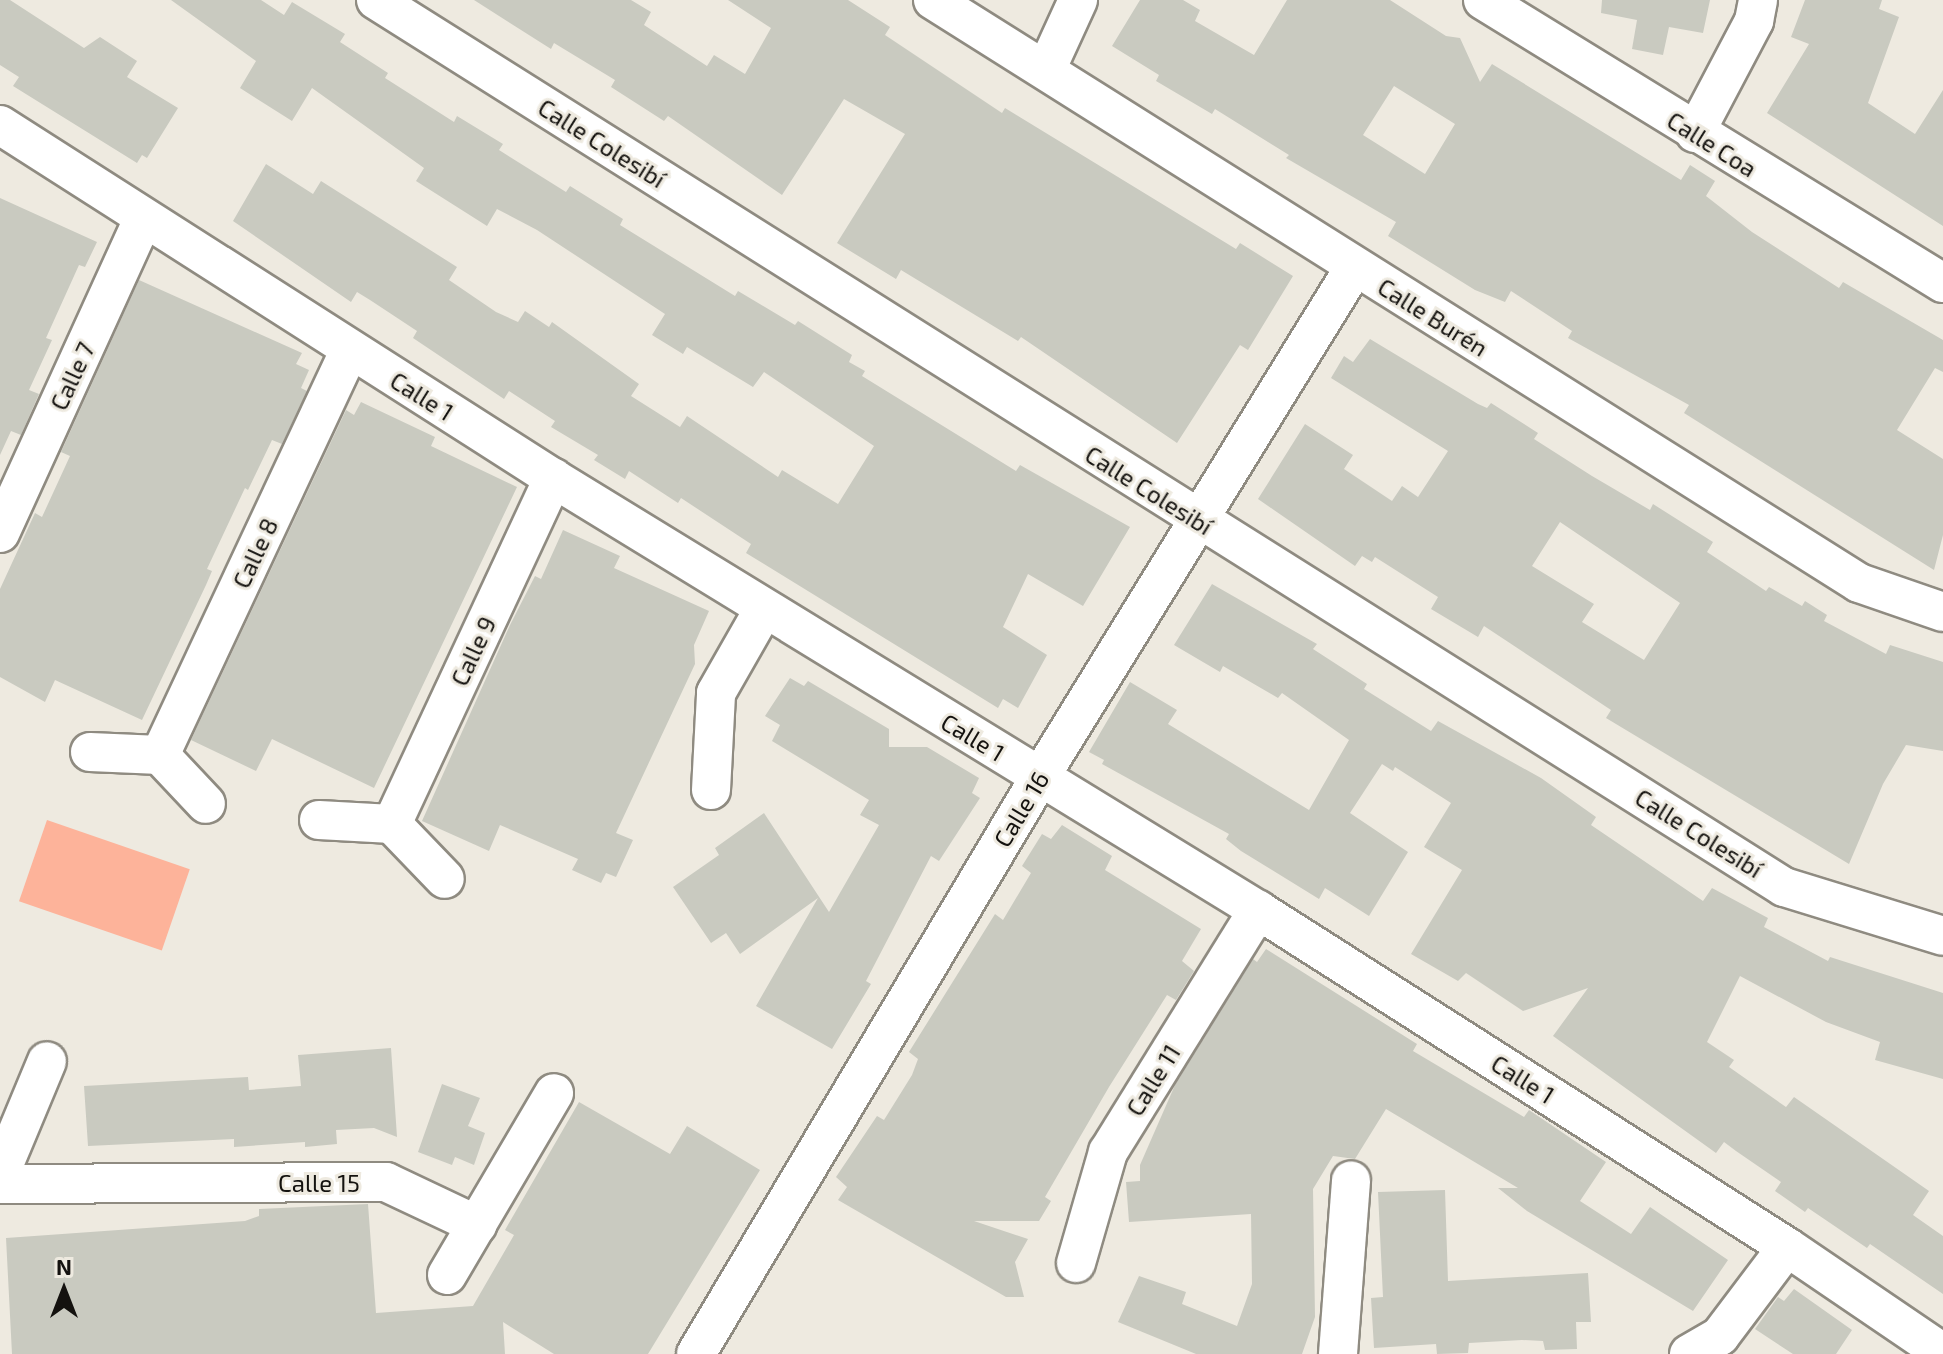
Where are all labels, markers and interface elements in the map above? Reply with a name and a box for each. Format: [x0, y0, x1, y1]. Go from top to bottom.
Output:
street label: Calle Colesibí [533, 93, 671, 193]
street label: Calle Coa [1662, 105, 1762, 183]
street label: Calle Burén [1373, 272, 1493, 362]
street label: Calle 7 [44, 337, 100, 415]
street label: Calle 1 [385, 366, 459, 426]
street label: Calle Colesibí [1080, 440, 1218, 540]
street label: Calle 8 [226, 513, 284, 593]
street label: Calle 9 [445, 612, 501, 690]
street label: Calle 1 [936, 707, 1010, 767]
street label: Calle 16 [987, 766, 1055, 852]
street label: Calle Colesibí [1630, 783, 1768, 883]
street label: Calle 11 [1120, 1039, 1186, 1121]
street label: Calle 1 [1486, 1049, 1560, 1109]
street label: Calle 15 [278, 1169, 360, 1197]
north arrow [24, 1250, 104, 1330]
text: N [56, 1253, 72, 1279]

